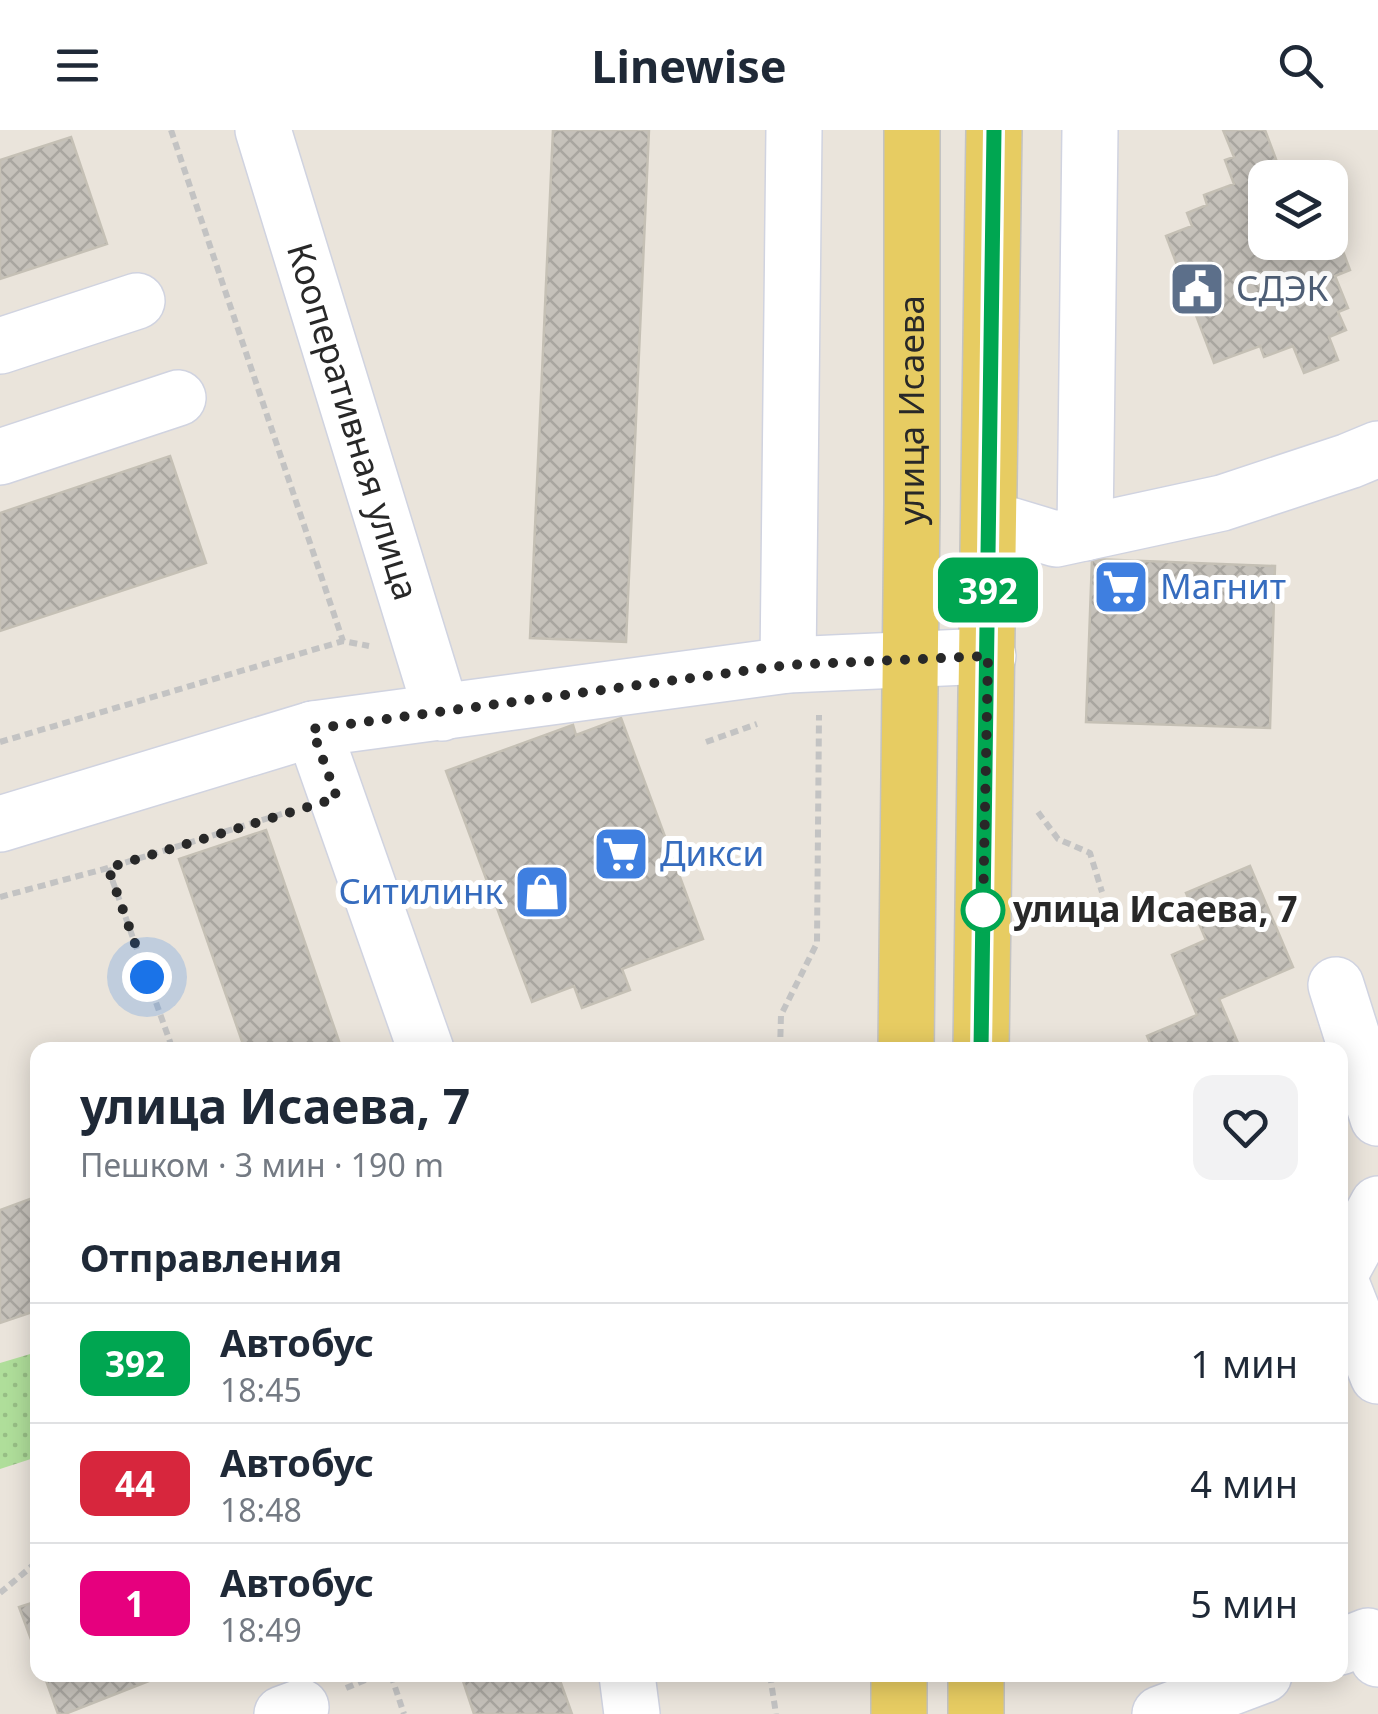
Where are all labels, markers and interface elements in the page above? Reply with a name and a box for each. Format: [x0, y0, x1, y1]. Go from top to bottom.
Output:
text: Linewise [591, 35, 787, 96]
icon: menu [50, 38, 105, 93]
icon: search [1273, 38, 1328, 93]
map controls [1248, 160, 1348, 260]
button: layers [1248, 160, 1348, 260]
street label: Кооперативная улица [277, 237, 431, 605]
public building icon: СДЭК [1167, 259, 1227, 319]
place label: СДЭК [1236, 264, 1329, 311]
street label: улица Исаева [887, 295, 934, 525]
supermarket icon: Магнит [1091, 557, 1151, 617]
line badge: 392 [930, 558, 1046, 622]
place label: Магнит [1160, 562, 1286, 609]
text: 392 [958, 567, 1018, 614]
supermarket icon: Дикси [591, 824, 651, 884]
place label: Дикси [660, 829, 764, 876]
shop icon: Ситилинк [512, 862, 572, 922]
place label: Ситилинк [338, 867, 503, 914]
place label: улица Исаева, 7 [1012, 885, 1297, 932]
marker: улица Исаева, 7 [962, 889, 1004, 931]
your location [122, 952, 172, 1002]
text: улица Исаева, 7 [80, 1073, 470, 1138]
button: heart [1193, 1075, 1298, 1180]
text: Пешком · 3 мин · 190 m [80, 1143, 444, 1186]
text: Отправления [80, 1231, 342, 1283]
text: Автобус [220, 1316, 374, 1368]
text: 1 мин [1190, 1337, 1298, 1389]
text: 392 [105, 1340, 165, 1387]
text: 18:45 [220, 1368, 302, 1411]
text: Автобус [220, 1436, 374, 1488]
text: 4 мин [1190, 1457, 1298, 1509]
text: 44 [115, 1460, 155, 1507]
text: 18:48 [220, 1488, 302, 1531]
text: Автобус [220, 1556, 374, 1608]
text: 5 мин [1190, 1577, 1298, 1629]
text: 1 [125, 1580, 145, 1627]
text: 18:49 [220, 1608, 302, 1651]

